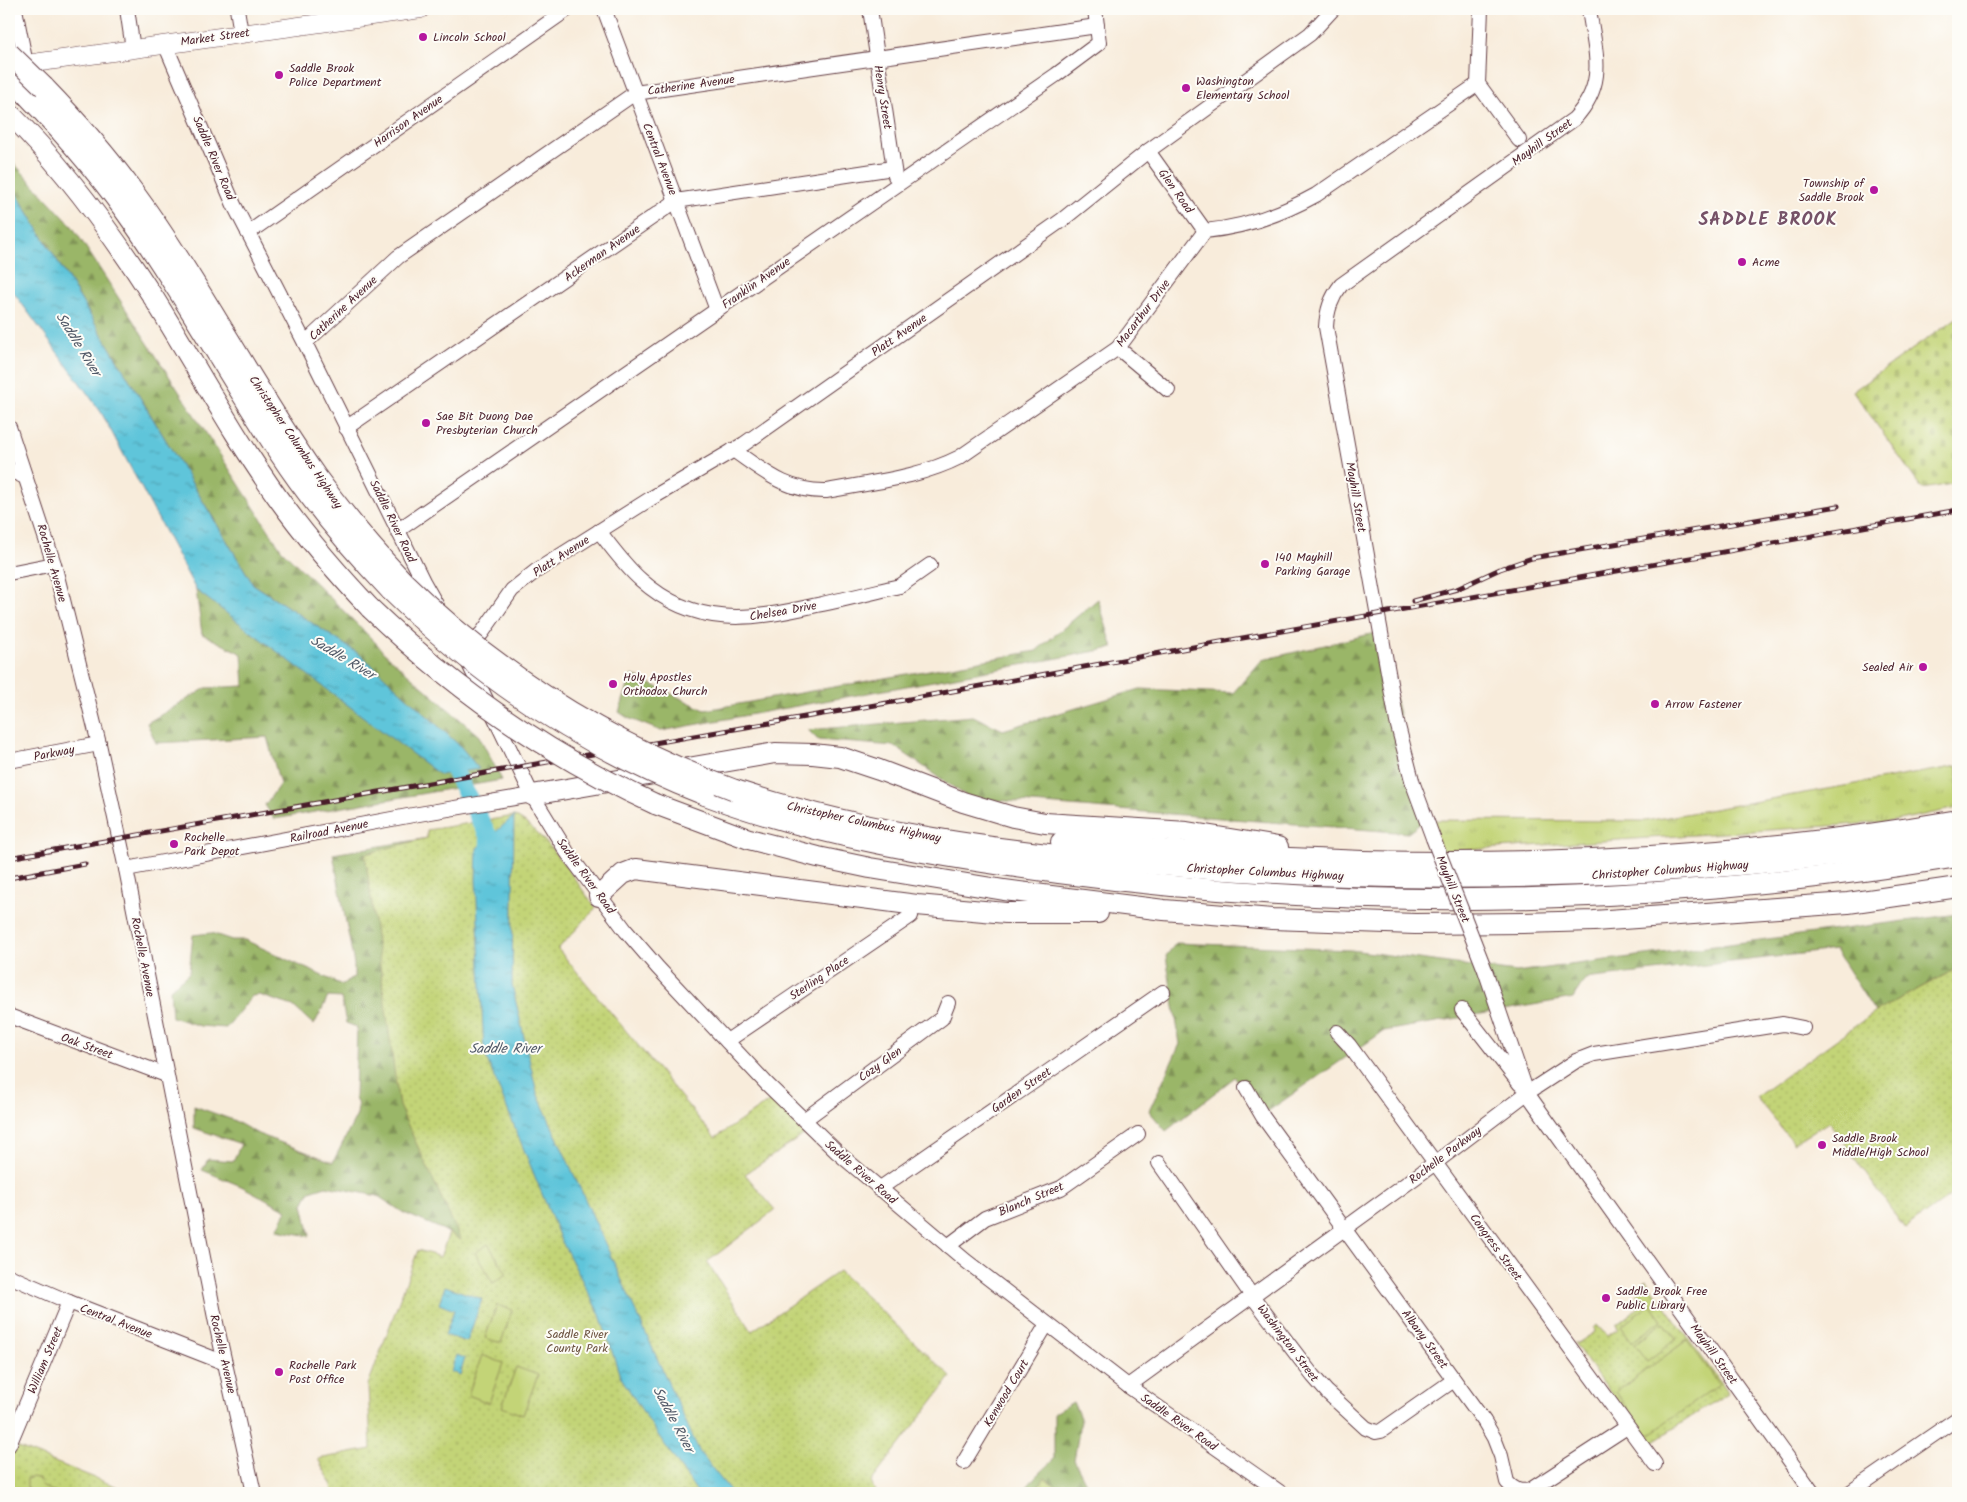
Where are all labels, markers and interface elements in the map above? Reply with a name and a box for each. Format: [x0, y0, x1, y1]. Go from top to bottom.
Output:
street label: Market Street [179, 23, 251, 52]
place label: Lincoln School [433, 28, 506, 47]
marker: Lincoln School [417, 31, 429, 43]
place label: Saddle Brook Police Department [289, 59, 382, 92]
street label: Henry Street [868, 64, 897, 131]
marker: Saddle Brook Police Department [273, 69, 285, 81]
street label: Catherine Avenue [646, 70, 737, 101]
place label: Washington Elementary School [1196, 72, 1289, 105]
marker: Washington Elementary School [1180, 82, 1192, 94]
street label: Harrison Avenue [369, 90, 448, 153]
street label: Saddle River Road [187, 113, 240, 204]
street label: Mayhill Street [1508, 114, 1577, 171]
street label: Central Avenue [637, 120, 682, 199]
street label: Glen Road [1153, 165, 1199, 218]
place label: Township of Saddle Brook [1799, 174, 1865, 207]
marker: Township of Saddle Brook [1868, 184, 1880, 196]
district label: SADDLE BROOK [1698, 206, 1838, 235]
street label: Ackerman Avenue [560, 220, 645, 287]
street label: Franklin Avenue [718, 252, 795, 314]
place label: Acme [1752, 253, 1780, 272]
marker: Acme [1736, 256, 1748, 268]
street label: Catherine Avenue [305, 271, 382, 345]
street label: Macarthur Drive [1112, 275, 1176, 351]
water label: Saddle River [50, 308, 108, 384]
street label: Platt Avenue [867, 309, 932, 362]
street label: Christopher Columbus Highway [244, 372, 348, 513]
place label: Sae Bit Duong Dae Presbyterian Church [436, 407, 538, 440]
marker: Sae Bit Duong Dae Presbyterian Church [420, 417, 432, 429]
street label: Mayhill Street [1340, 460, 1371, 534]
street label: Saddle River Road [364, 476, 421, 567]
street label: Rochelle Avenue [31, 522, 72, 605]
street label: Platt Avenue [529, 531, 594, 582]
place label: 140 Mayhill Parking Garage [1275, 548, 1351, 581]
marker: 140 Mayhill Parking Garage [1259, 558, 1271, 570]
street label: Chelsea Drive [748, 596, 819, 627]
water label: Saddle River [306, 630, 382, 687]
place label: Sealed Air [1862, 658, 1914, 677]
marker: Sealed Air [1917, 661, 1929, 673]
place label: Holy Apostles Orthodox Church [623, 668, 707, 701]
marker: Holy Apostles Orthodox Church [607, 678, 619, 690]
place label: Arrow Fastener [1665, 695, 1742, 714]
marker: Arrow Fastener [1649, 698, 1661, 710]
street label: Parkway [32, 740, 76, 767]
street label: Christopher Columbus Highway [785, 797, 943, 848]
street label: Railroad Avenue [288, 814, 371, 848]
place label: Rochelle Park Depot [184, 828, 240, 861]
street label: Saddle River Road [551, 834, 620, 919]
marker: Rochelle Park Depot [168, 838, 180, 850]
street label: Mayhill Street [1430, 853, 1475, 926]
street label: Christopher Columbus Highway [1591, 856, 1749, 885]
street label: Christopher Columbus Highway [1186, 859, 1344, 886]
street label: Rochelle Avenue [125, 916, 160, 999]
street label: Sterling Place [785, 951, 854, 1006]
street label: Oak Street [58, 1028, 116, 1065]
water label: Saddle River [469, 1038, 544, 1060]
street label: Cozy Glen [854, 1042, 906, 1087]
street label: Garden Street [987, 1062, 1056, 1118]
street label: Rochelle Parkway [1405, 1121, 1486, 1189]
place label: Saddle Brook Middle/High School [1832, 1129, 1929, 1162]
street label: Saddle River Road [820, 1136, 902, 1210]
marker: Saddle Brook Middle/High School [1816, 1139, 1828, 1151]
street label: Blanch Street [995, 1177, 1067, 1222]
street label: Congress Street [1465, 1210, 1527, 1285]
place label: Saddle Brook Free Public Library [1616, 1282, 1708, 1315]
marker: Saddle Brook Free Public Library [1600, 1292, 1612, 1304]
street label: Central Avenue [77, 1299, 155, 1344]
street label: Washington Street [1252, 1300, 1323, 1387]
street label: Albany Street [1397, 1306, 1453, 1373]
street label: Rochelle Avenue [204, 1312, 241, 1396]
street label: Mayhill Street [1685, 1320, 1742, 1389]
street label: William Street [23, 1323, 68, 1397]
park label: Saddle River County Park [546, 1325, 609, 1358]
place label: Rochelle Park Post Office [289, 1356, 357, 1389]
street label: Kenwood Court [979, 1356, 1034, 1431]
marker: Rochelle Park Post Office [273, 1366, 285, 1378]
water label: Saddle River [647, 1383, 701, 1459]
street label: Saddle River Road [1136, 1389, 1222, 1457]

